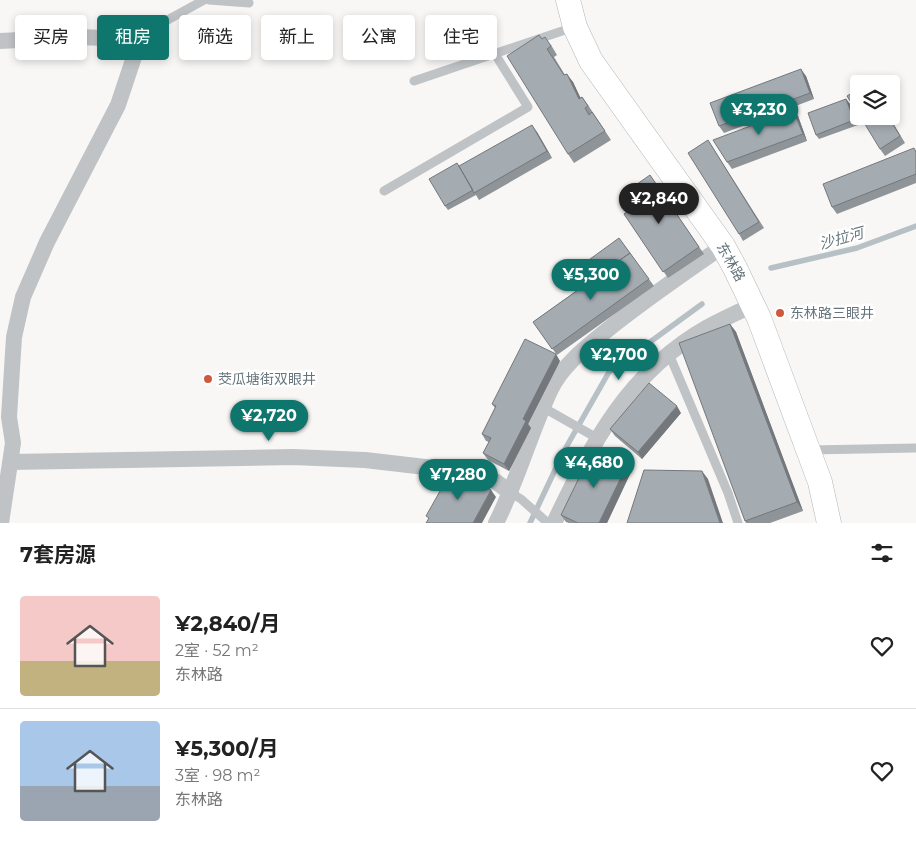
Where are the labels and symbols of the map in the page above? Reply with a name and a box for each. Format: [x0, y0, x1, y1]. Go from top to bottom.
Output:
pin: ¥3,230 [718, 94, 800, 136]
pin: ¥2,840 [618, 182, 700, 225]
water label: 沙拉河 [817, 222, 868, 253]
street label: 东林路 [713, 239, 749, 285]
pin: ¥5,300 [550, 258, 632, 301]
place label: 东林路三眼井 [790, 304, 874, 322]
marker: 东林路三眼井 [774, 307, 786, 319]
pin: ¥2,700 [578, 338, 660, 381]
place label: 茭瓜塘街双眼井 [218, 370, 316, 388]
marker: 茭瓜塘街双眼井 [202, 373, 214, 385]
pin: ¥2,720 [228, 400, 310, 442]
pin: ¥4,680 [553, 446, 635, 489]
pin: ¥7,280 [417, 458, 499, 501]

